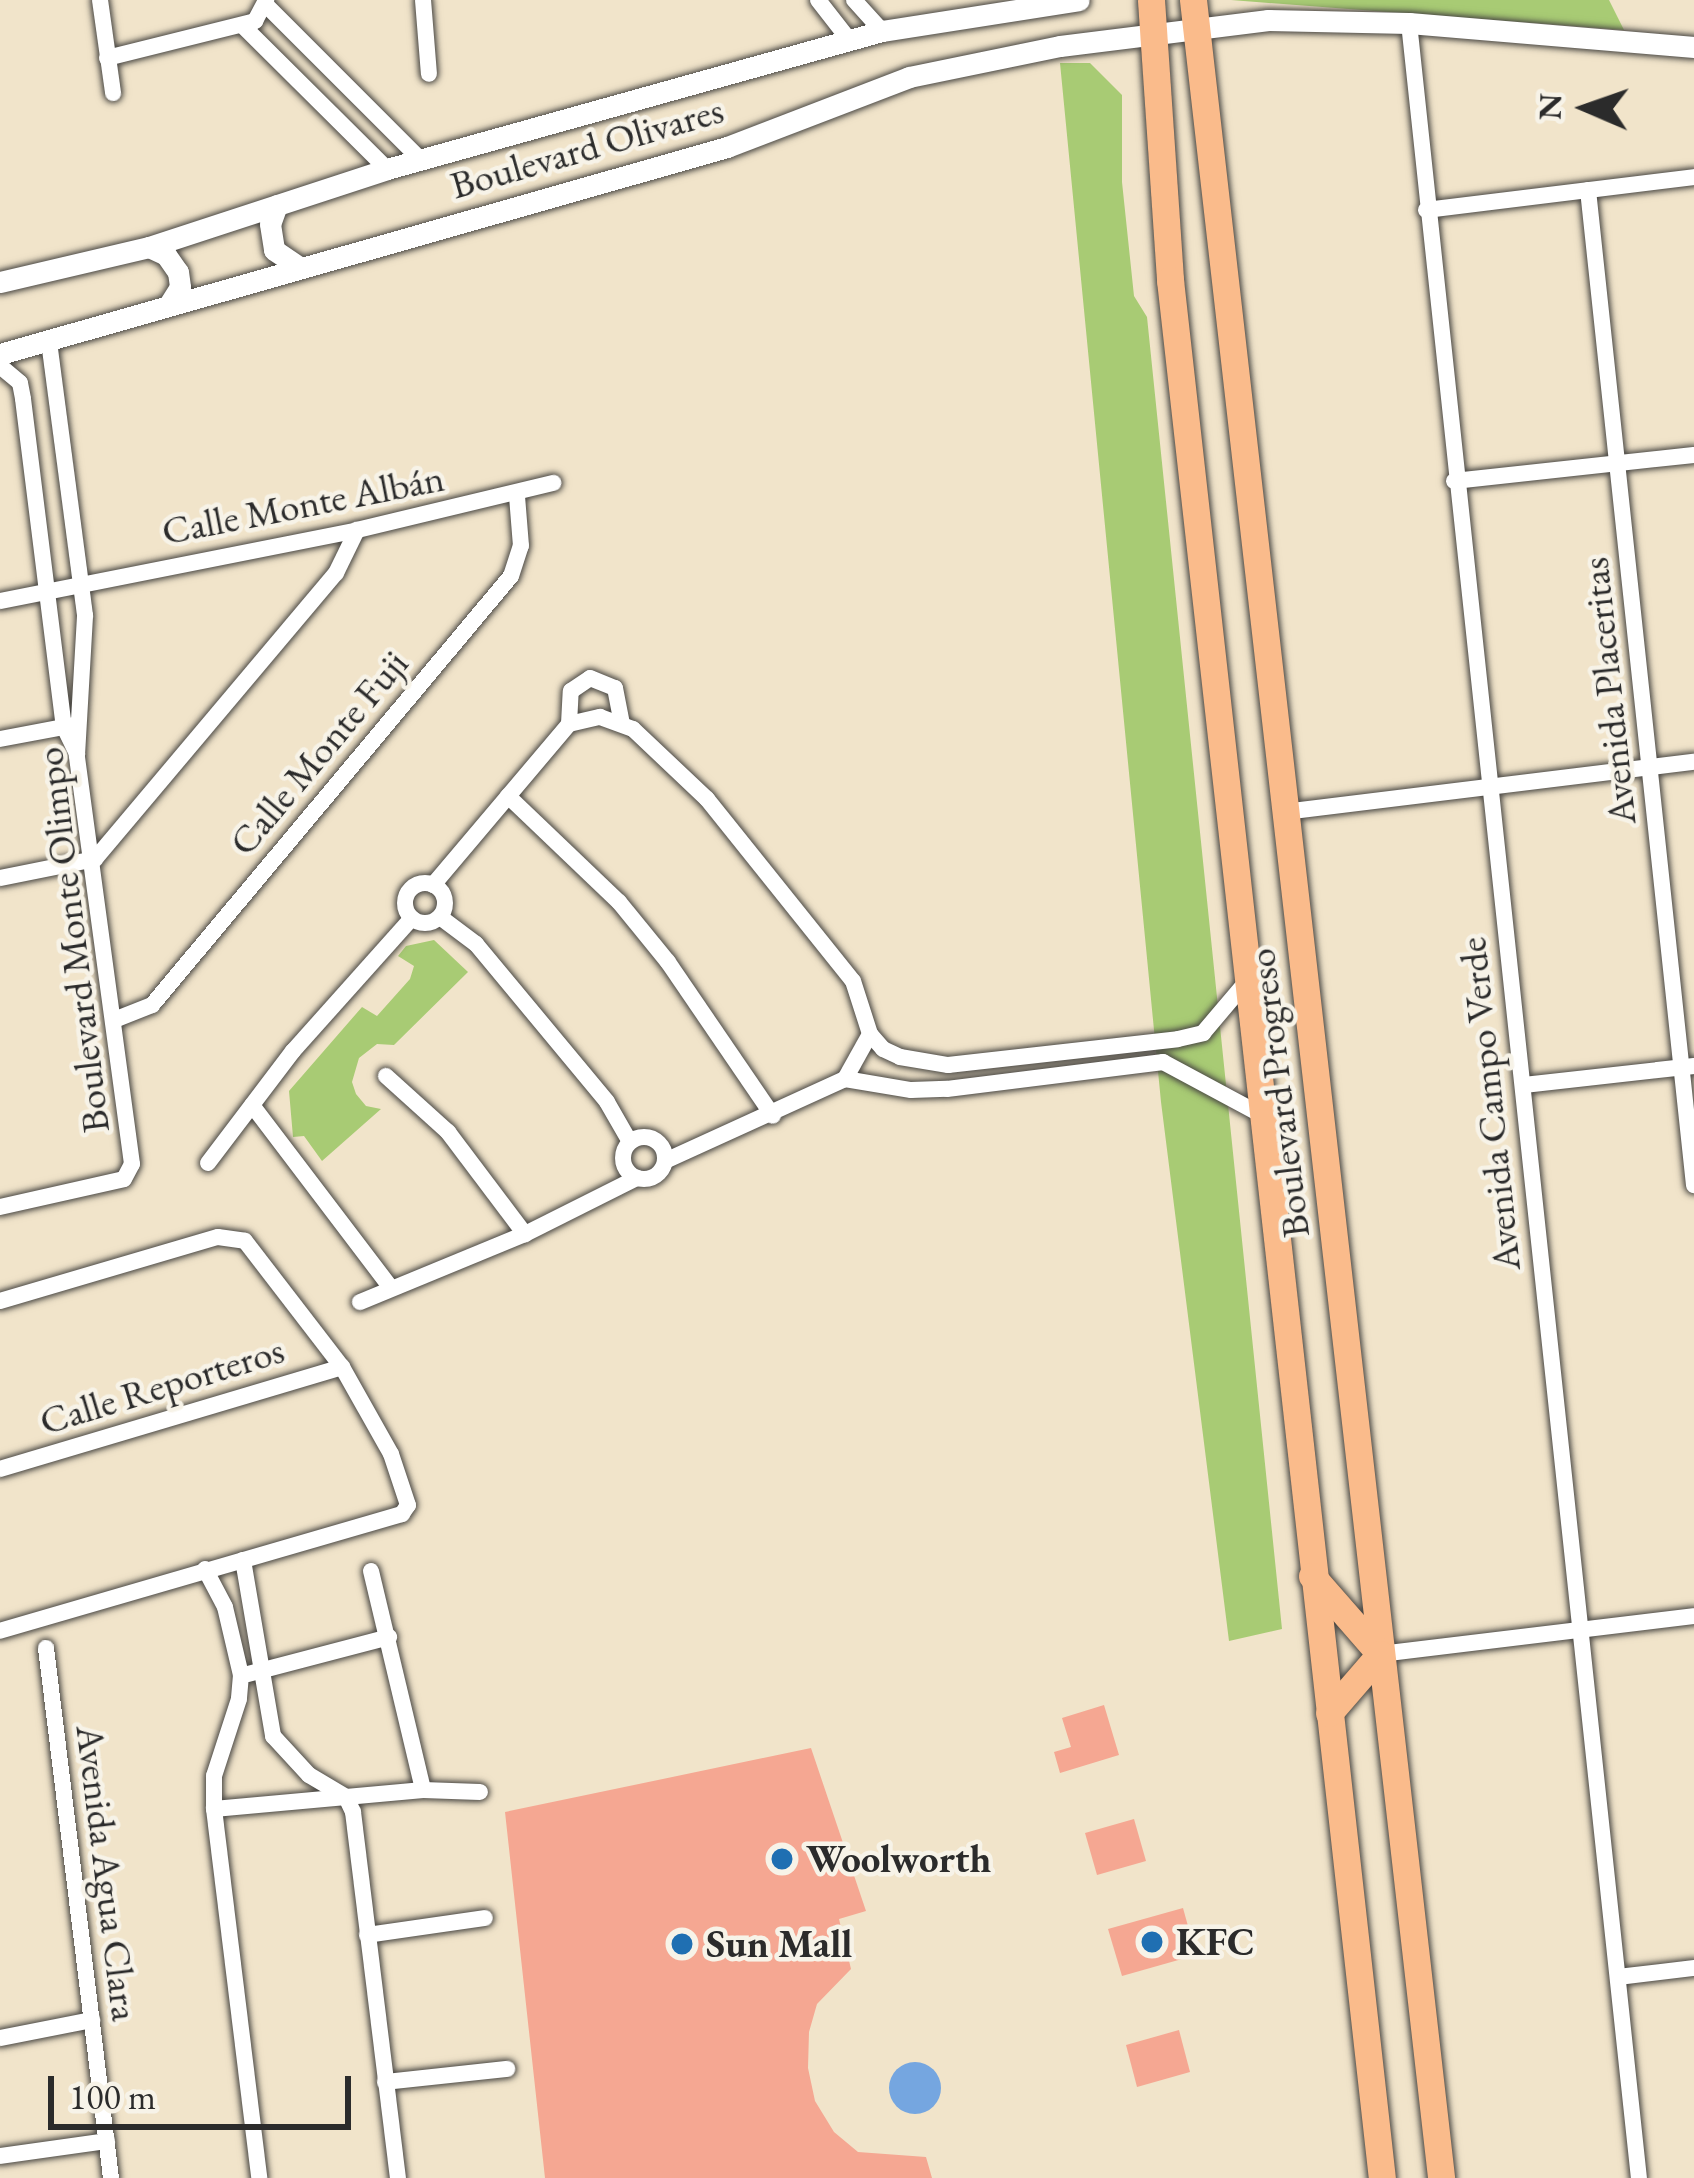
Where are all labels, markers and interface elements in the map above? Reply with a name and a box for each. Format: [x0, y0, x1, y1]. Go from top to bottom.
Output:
north arrow [1526, 48, 1646, 168]
street label: Boulevard Olivares [445, 87, 729, 209]
text: N [1528, 93, 1571, 121]
street label: Calle Monte Albán [158, 455, 448, 555]
street label: Avenida Placeritas [1572, 555, 1646, 827]
street label: Calle Monte Fuji [220, 641, 418, 865]
street label: Boulevard Monte Olimpo [26, 745, 120, 1135]
street label: Avenida Campo Verde [1449, 935, 1531, 1273]
street label: Boulevard Progreso [1238, 946, 1320, 1240]
street label: Calle Reporteros [34, 1327, 290, 1445]
street label: Avenida Agua Clara [66, 1722, 148, 2024]
place label: Woolworth [806, 1836, 991, 1882]
marker: Woolworth [769, 1846, 795, 1872]
place label: KFC [1176, 1919, 1255, 1965]
place label: Sun Mall [706, 1921, 852, 1967]
marker: KFC [1139, 1929, 1165, 1955]
marker: Sun Mall [669, 1931, 695, 1957]
scale bar [54, 2052, 357, 2126]
text: 100 m [69, 2073, 156, 2120]

